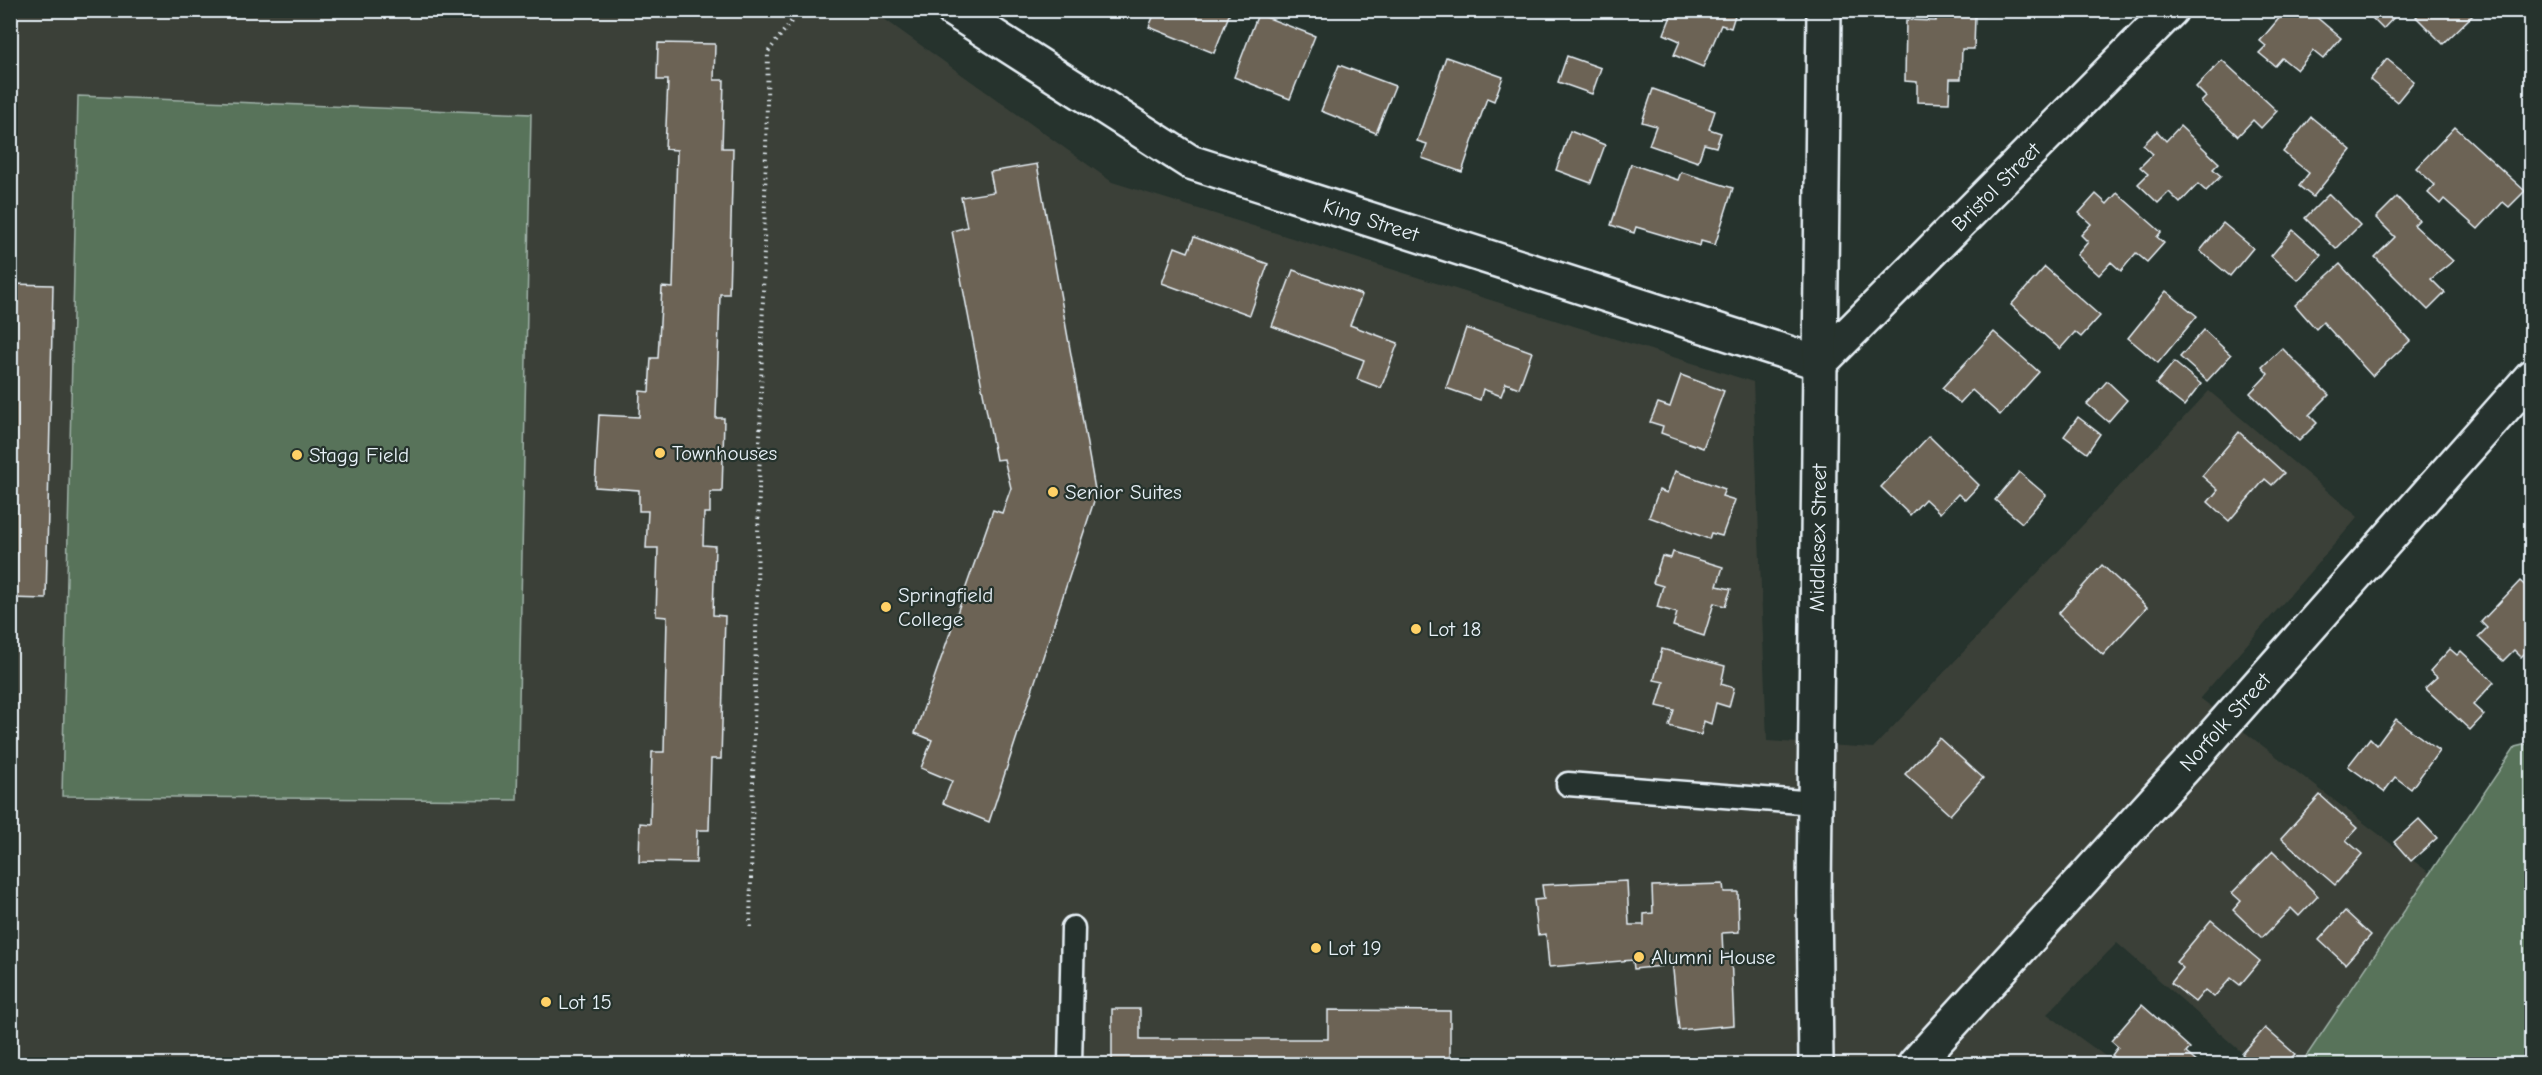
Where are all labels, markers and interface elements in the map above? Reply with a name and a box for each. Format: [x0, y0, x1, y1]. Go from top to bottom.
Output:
street label: Bristol Street [1947, 137, 2046, 236]
street label: King Street [1320, 193, 1423, 247]
place label: Townhouses [672, 441, 777, 465]
place label: Stagg Field [309, 443, 409, 467]
marker: Townhouses [653, 446, 667, 460]
marker: Stagg Field [290, 448, 304, 462]
street label: Middlesex Street [1805, 463, 1831, 612]
place label: Senior Suites [1065, 480, 1182, 504]
marker: Senior Suites [1046, 485, 1060, 499]
place label: Springfield College [898, 583, 993, 631]
marker: Springfield College [879, 600, 893, 614]
place label: Lot 18 [1428, 617, 1481, 641]
marker: Lot 18 [1409, 622, 1423, 636]
street label: Norfolk Street [2175, 667, 2276, 776]
place label: Lot 19 [1328, 936, 1382, 960]
marker: Lot 19 [1309, 941, 1323, 955]
place label: Alumni House [1651, 945, 1776, 969]
marker: Alumni House [1632, 950, 1646, 964]
place label: Lot 15 [558, 990, 612, 1014]
marker: Lot 15 [539, 995, 553, 1009]

